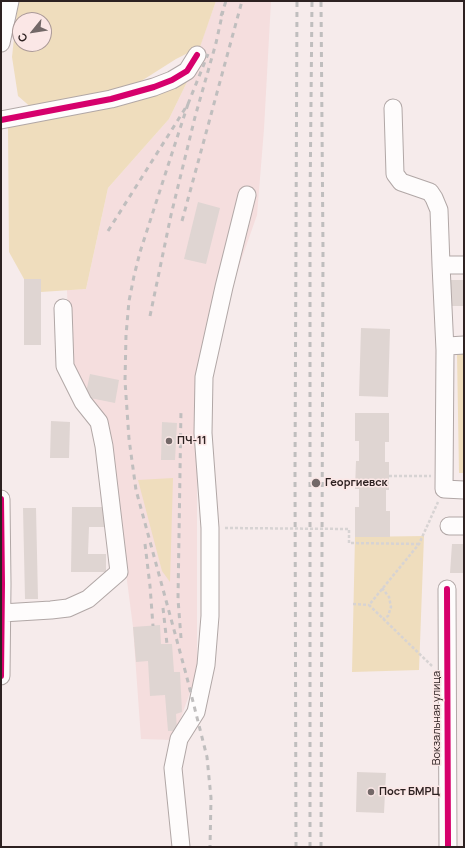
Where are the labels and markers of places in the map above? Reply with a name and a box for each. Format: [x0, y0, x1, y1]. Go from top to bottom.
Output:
place label: ПЧ-11 [177, 434, 207, 448]
marker: ПЧ-11 [164, 436, 174, 446]
place label: Георгиевск [325, 476, 387, 490]
marker: Георгиевск [310, 477, 322, 489]
place label: Пост БМРЦ [379, 785, 440, 799]
marker: Пост БМРЦ [366, 787, 376, 797]

